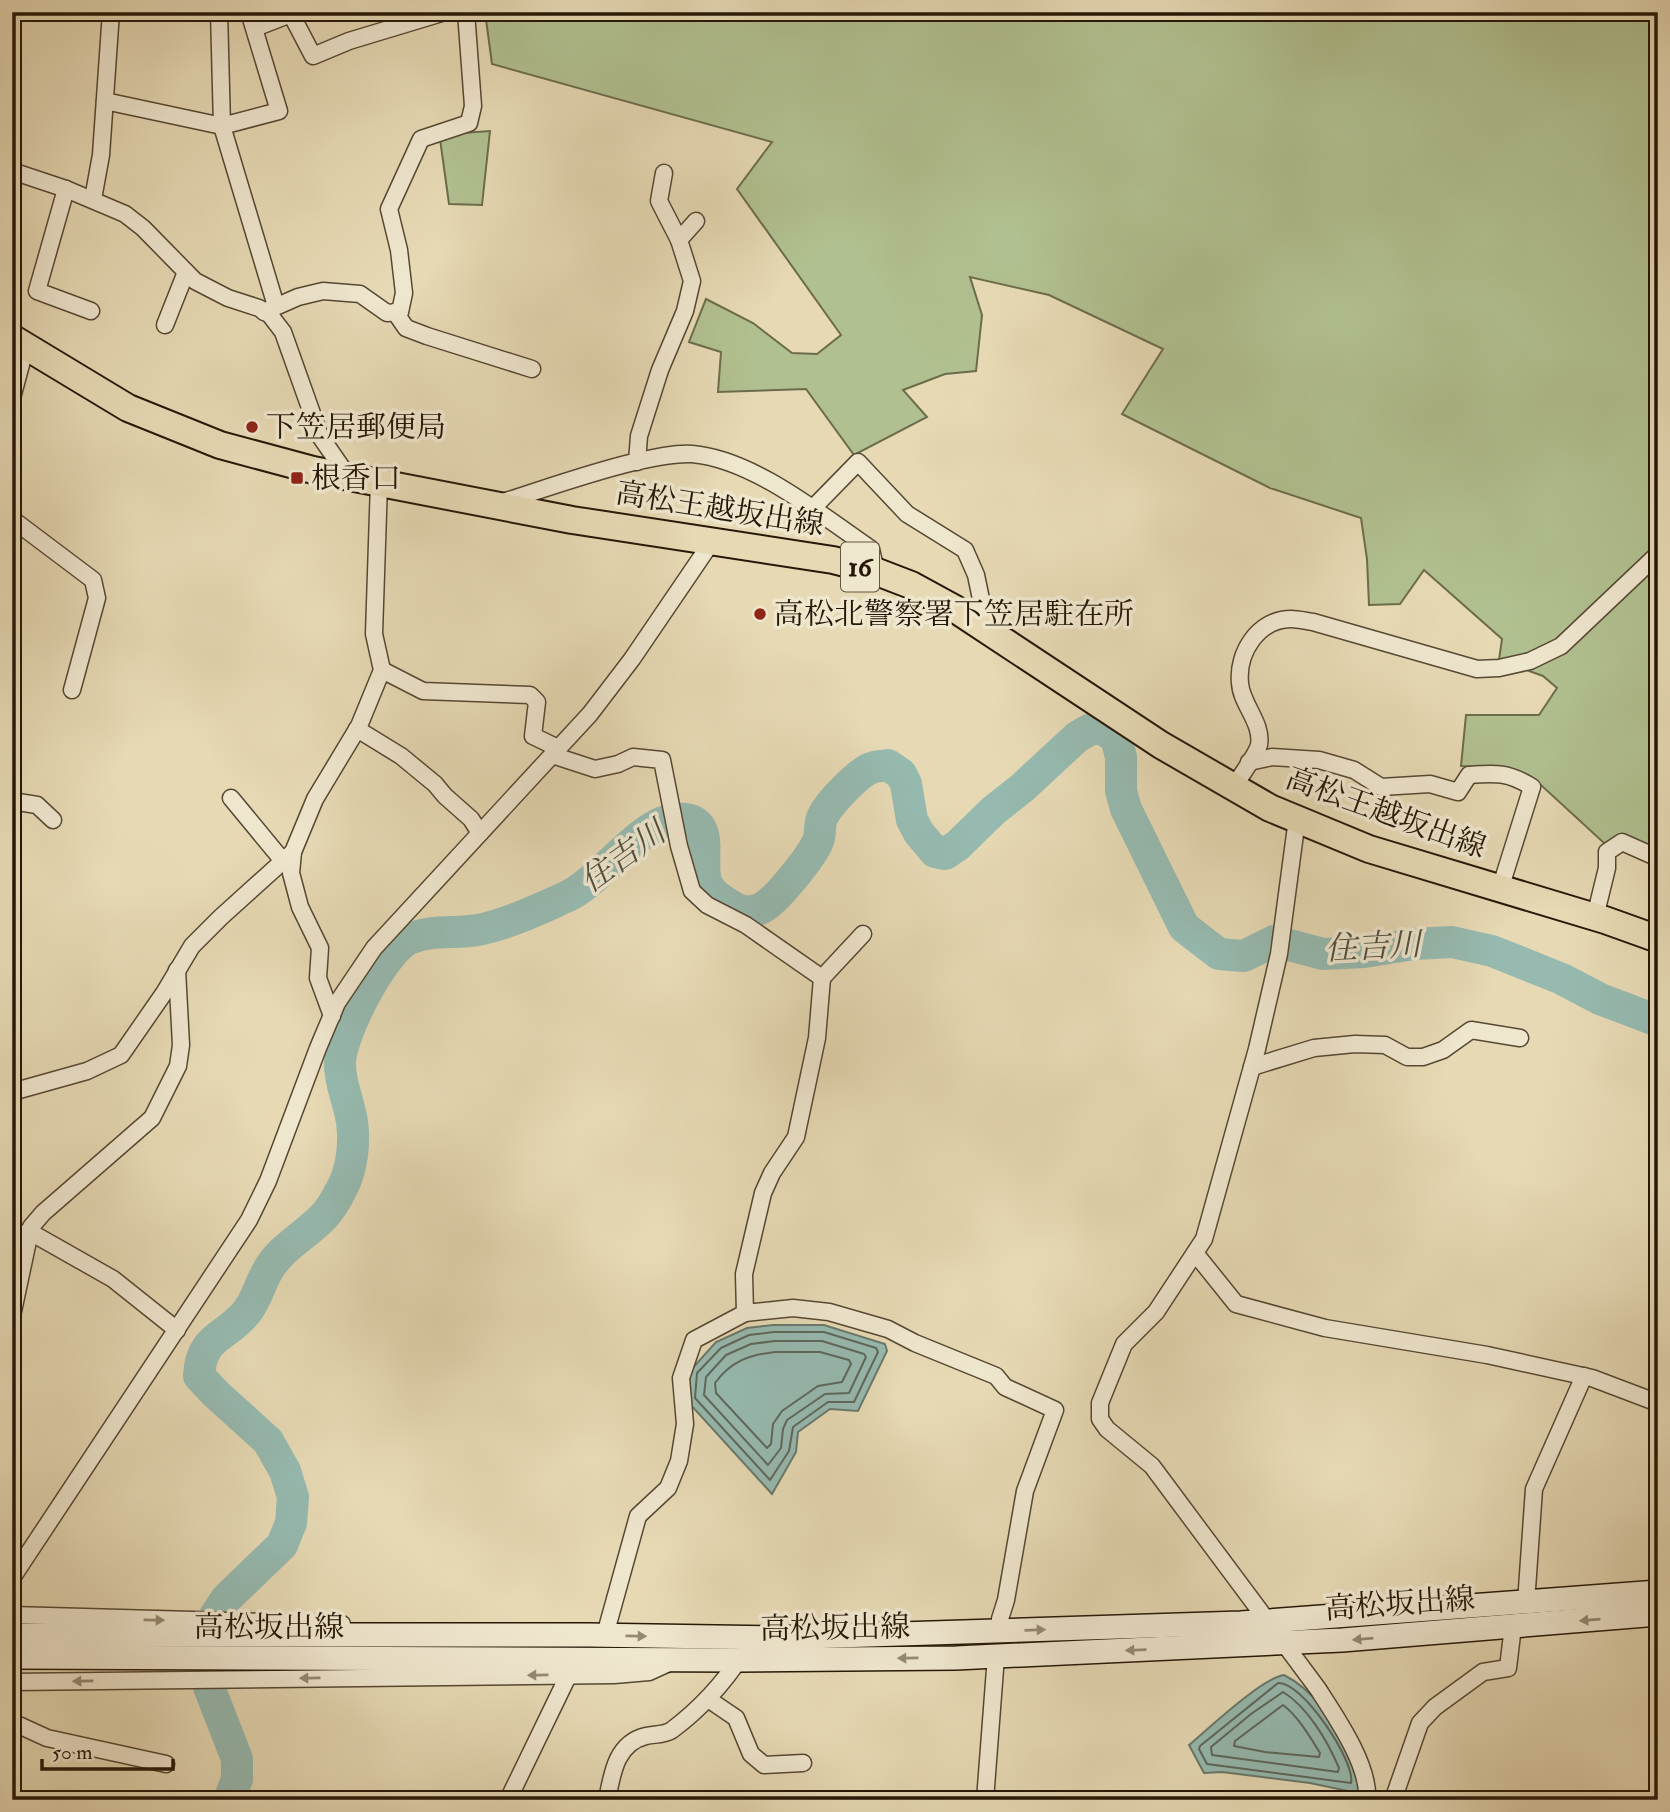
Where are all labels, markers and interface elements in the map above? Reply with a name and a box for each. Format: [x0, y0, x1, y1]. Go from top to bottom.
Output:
place label: 下笠居郵便局 [266, 409, 446, 446]
marker: 下笠居郵便局 [244, 419, 260, 435]
place label: 根香口 [311, 460, 401, 497]
marker: 根香口 [289, 470, 305, 486]
street label: 高松王越坂出線 [613, 474, 827, 544]
road number: 16 [841, 542, 879, 592]
place label: 高松北警察署下笠居駐在所 [774, 596, 1134, 633]
marker: 高松北警察署下笠居駐在所 [752, 606, 768, 622]
street label: 高松王越坂出線 [1281, 760, 1491, 866]
water label: 住吉川 [572, 811, 676, 901]
water label: 住吉川 [1324, 924, 1425, 969]
street label: 高松坂出線 [1324, 1580, 1476, 1628]
street label: 高松坂出線 [760, 1608, 910, 1648]
street label: 高松坂出線 [194, 1609, 344, 1646]
one-way arrow [143, 1614, 165, 1625]
one-way arrow [1579, 1615, 1601, 1626]
one-way arrow [1024, 1624, 1046, 1636]
one-way arrow [625, 1630, 647, 1642]
one-way arrow [1352, 1634, 1374, 1645]
one-way arrow [1125, 1644, 1147, 1655]
one-way arrow [897, 1653, 919, 1664]
one-way arrow [527, 1669, 549, 1680]
one-way arrow [299, 1672, 321, 1684]
one-way arrow [72, 1675, 94, 1687]
scale bar [42, 1728, 173, 1772]
text: 50 m [52, 1739, 93, 1766]

